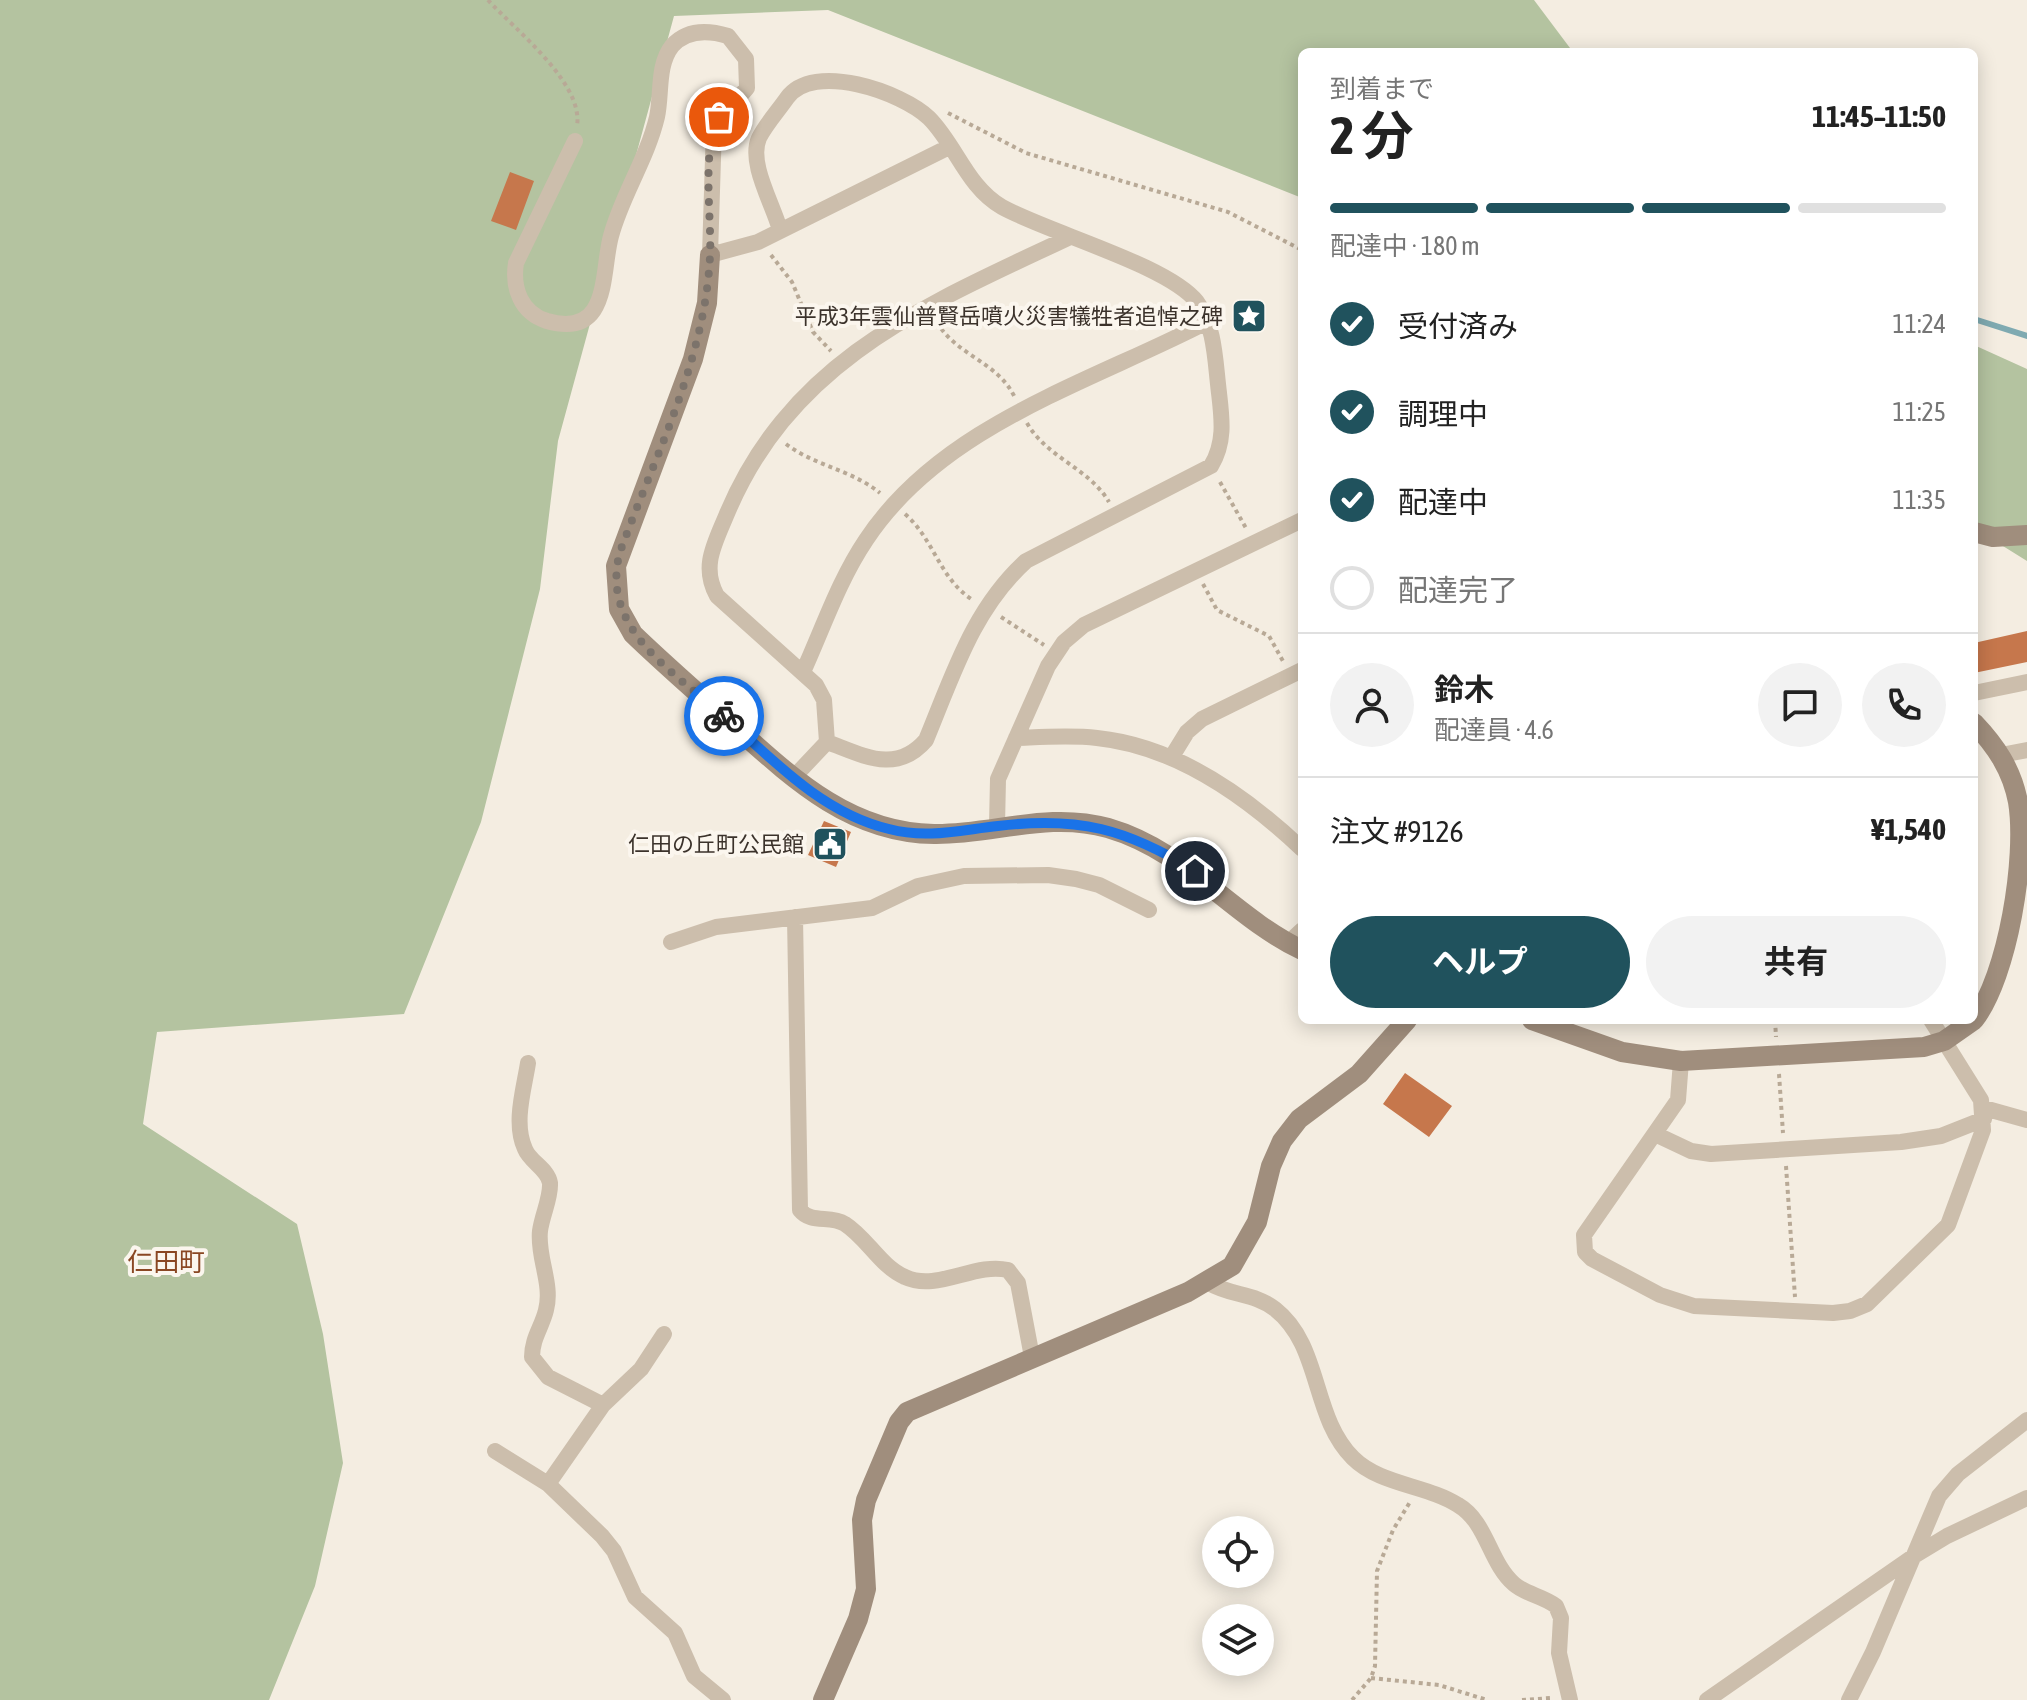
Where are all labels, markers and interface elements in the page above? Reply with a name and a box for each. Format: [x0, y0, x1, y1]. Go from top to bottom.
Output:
text: 到着まで [1330, 74, 1434, 104]
pin [685, 83, 753, 151]
icon: bag [697, 95, 741, 139]
text: 11:45–11:50 [1812, 99, 1946, 133]
text: 2 分 [1330, 105, 1414, 165]
text: 配達中 · 180 m [1330, 231, 1480, 261]
place icon: 平成3年雲仙普賢岳噴火災害犠牲者追悼之碑 [1230, 297, 1268, 335]
icon: check [1330, 302, 1374, 346]
place label: 平成3年雲仙普賢岳噴火災害犠牲者追悼之碑 [795, 303, 1223, 329]
text: 受付済み [1398, 309, 1518, 343]
text: 11:24 [1892, 309, 1946, 339]
icon: check [1330, 390, 1374, 434]
text: 調理中 [1398, 397, 1488, 431]
text: 11:25 [1892, 397, 1946, 427]
icon: check [1330, 478, 1374, 522]
text: 配達中 [1398, 485, 1488, 519]
text: 11:35 [1892, 485, 1946, 515]
text: 配達完了 [1398, 573, 1518, 607]
button: person [1330, 663, 1414, 747]
button: chat [1758, 663, 1842, 747]
button: phone [1862, 663, 1946, 747]
text: 鈴木 [1434, 672, 1494, 706]
courier [684, 676, 764, 756]
icon: bike [702, 694, 746, 738]
text: 配達員 · 4.6 [1434, 715, 1554, 745]
text: ¥1,540 [1871, 812, 1946, 846]
text: 注文 #9126 [1330, 814, 1464, 848]
public building icon: 仁田の丘町公民館 [811, 825, 849, 863]
place label: 仁田の丘町公民館 [628, 831, 804, 857]
pin [1161, 837, 1229, 905]
icon: home [1173, 849, 1217, 893]
button: ヘルプ [1330, 916, 1630, 1008]
button: 共有 [1646, 916, 1946, 1008]
district label: 仁田町 [127, 1247, 205, 1277]
map controls [1202, 1516, 1274, 1676]
button: locate [1202, 1516, 1274, 1588]
button: layers [1202, 1604, 1274, 1676]

